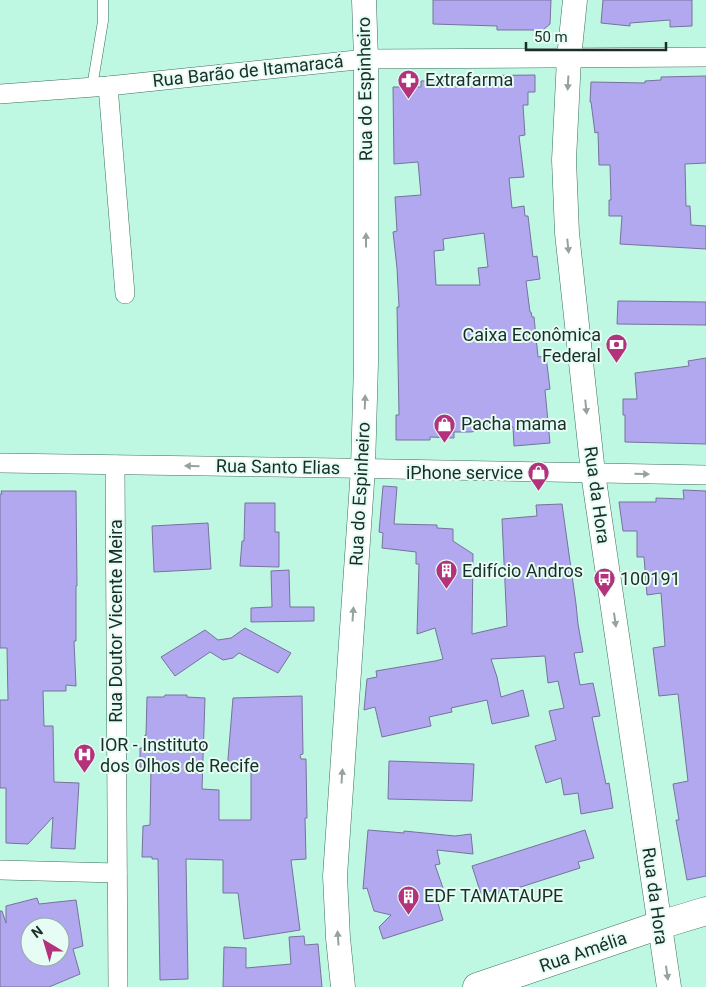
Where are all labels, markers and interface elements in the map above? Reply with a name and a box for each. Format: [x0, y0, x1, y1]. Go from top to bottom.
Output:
street label: Rua do Espinheiro [353, 17, 376, 161]
scale bar [526, 20, 666, 52]
text: 50 m [534, 28, 568, 46]
street label: Rua Barão de Itamaracá [152, 50, 344, 91]
pharmacy icon: Extrafarma [397, 68, 421, 99]
place label: Extrafarma [425, 69, 513, 90]
one-way arrow [564, 76, 572, 92]
one-way arrow [362, 231, 370, 247]
one-way arrow [564, 238, 572, 254]
place label: Caixa Econômica Federal [463, 324, 601, 366]
bank icon: Caixa Econômica Federal [605, 333, 629, 364]
one-way arrow [361, 394, 369, 410]
one-way arrow [582, 400, 590, 416]
shop icon: Pacha mama [433, 412, 457, 443]
place label: Pacha mama [461, 413, 567, 434]
street label: Rua do Espinheiro [345, 421, 374, 566]
street label: Rua da Hora [580, 445, 615, 545]
street label: Rua Santo Elias [216, 455, 340, 478]
one-way arrow [183, 461, 199, 469]
shop icon: iPhone service [527, 461, 551, 492]
place label: iPhone service [406, 462, 523, 483]
one-way arrow [634, 470, 650, 478]
street label: Rua Doutor Vicente Meira [105, 519, 126, 723]
building icon: Edifício Andros [434, 559, 458, 590]
place label: Edifício Andros [462, 560, 583, 581]
bus stop icon: 100191 [592, 567, 616, 598]
place label: 100191 [620, 568, 681, 589]
one-way arrow [349, 606, 357, 622]
one-way arrow [611, 613, 619, 629]
place label: IOR - Instituto dos Olhos de Recife [100, 734, 259, 776]
hospital icon: IOR - Instituto dos Olhos de Recife [72, 743, 96, 774]
one-way arrow [338, 768, 346, 784]
street label: Rua da Hora [638, 846, 673, 946]
building icon: EDF TAMATAUPE [396, 884, 420, 915]
place label: EDF TAMATAUPE [424, 885, 563, 906]
north arrow [20, 917, 70, 967]
text: N [28, 922, 46, 941]
street label: Rua Amélia [536, 927, 629, 976]
one-way arrow [334, 930, 342, 946]
one-way arrow [663, 966, 671, 982]

